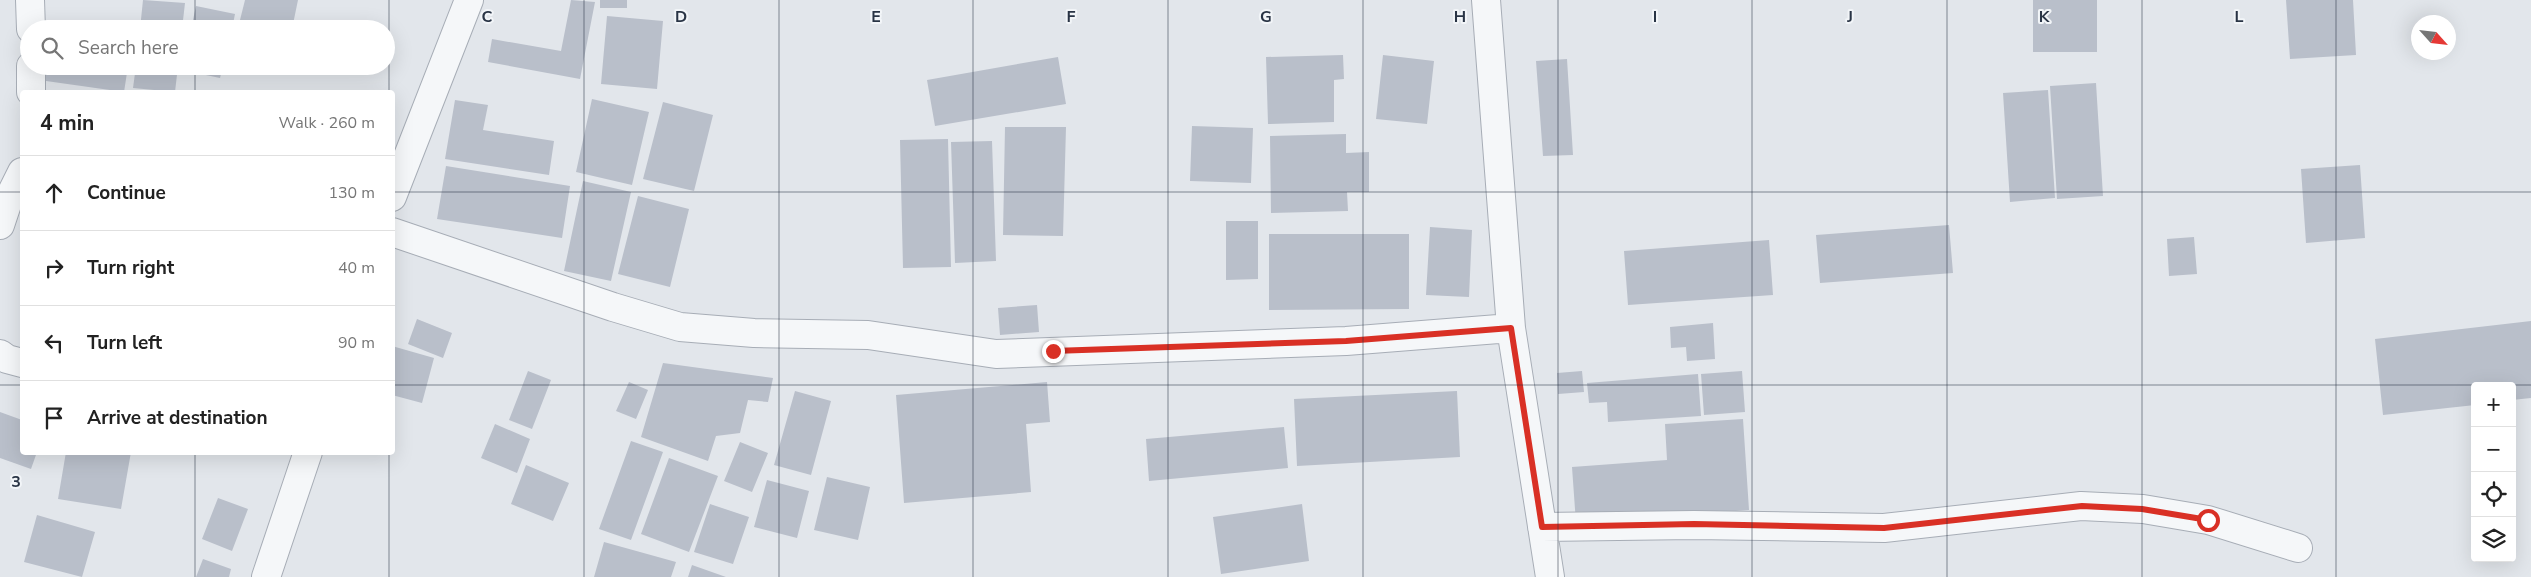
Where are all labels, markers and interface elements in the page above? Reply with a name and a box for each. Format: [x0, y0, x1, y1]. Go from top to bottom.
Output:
text: C [482, 6, 493, 28]
text: D [675, 6, 687, 28]
text: E [871, 6, 881, 28]
text: F [1067, 6, 1076, 28]
text: G [1260, 6, 1272, 28]
text: H [1454, 6, 1466, 28]
text: I [1653, 6, 1657, 28]
text: J [1846, 6, 1853, 28]
text: K [2039, 6, 2051, 28]
text: L [2235, 6, 2244, 28]
north arrow [2411, 15, 2456, 60]
search box [20, 20, 395, 75]
icon: search [38, 34, 66, 62]
text: Search here [78, 35, 179, 61]
text: 4 min [40, 109, 94, 137]
text: Walk · 260 m [279, 112, 375, 134]
icon: ahead [40, 179, 68, 207]
text: Continue [87, 180, 166, 206]
text: 130 m [328, 182, 375, 204]
icon: right [40, 254, 68, 282]
text: Turn right [87, 255, 174, 281]
text: 40 m [338, 257, 375, 279]
icon: left [40, 329, 68, 357]
text: Turn left [87, 330, 162, 356]
text: 90 m [338, 332, 375, 354]
route end [1042, 340, 1065, 363]
map controls [2471, 382, 2516, 562]
button: + [2471, 382, 2516, 427]
icon: arrive [40, 404, 68, 432]
text: Arrive at destination [87, 405, 268, 431]
button: − [2471, 427, 2516, 472]
text: 3 [11, 471, 21, 493]
button: locate [2471, 472, 2516, 517]
route start [2197, 509, 2220, 532]
button: layers [2471, 517, 2516, 562]

